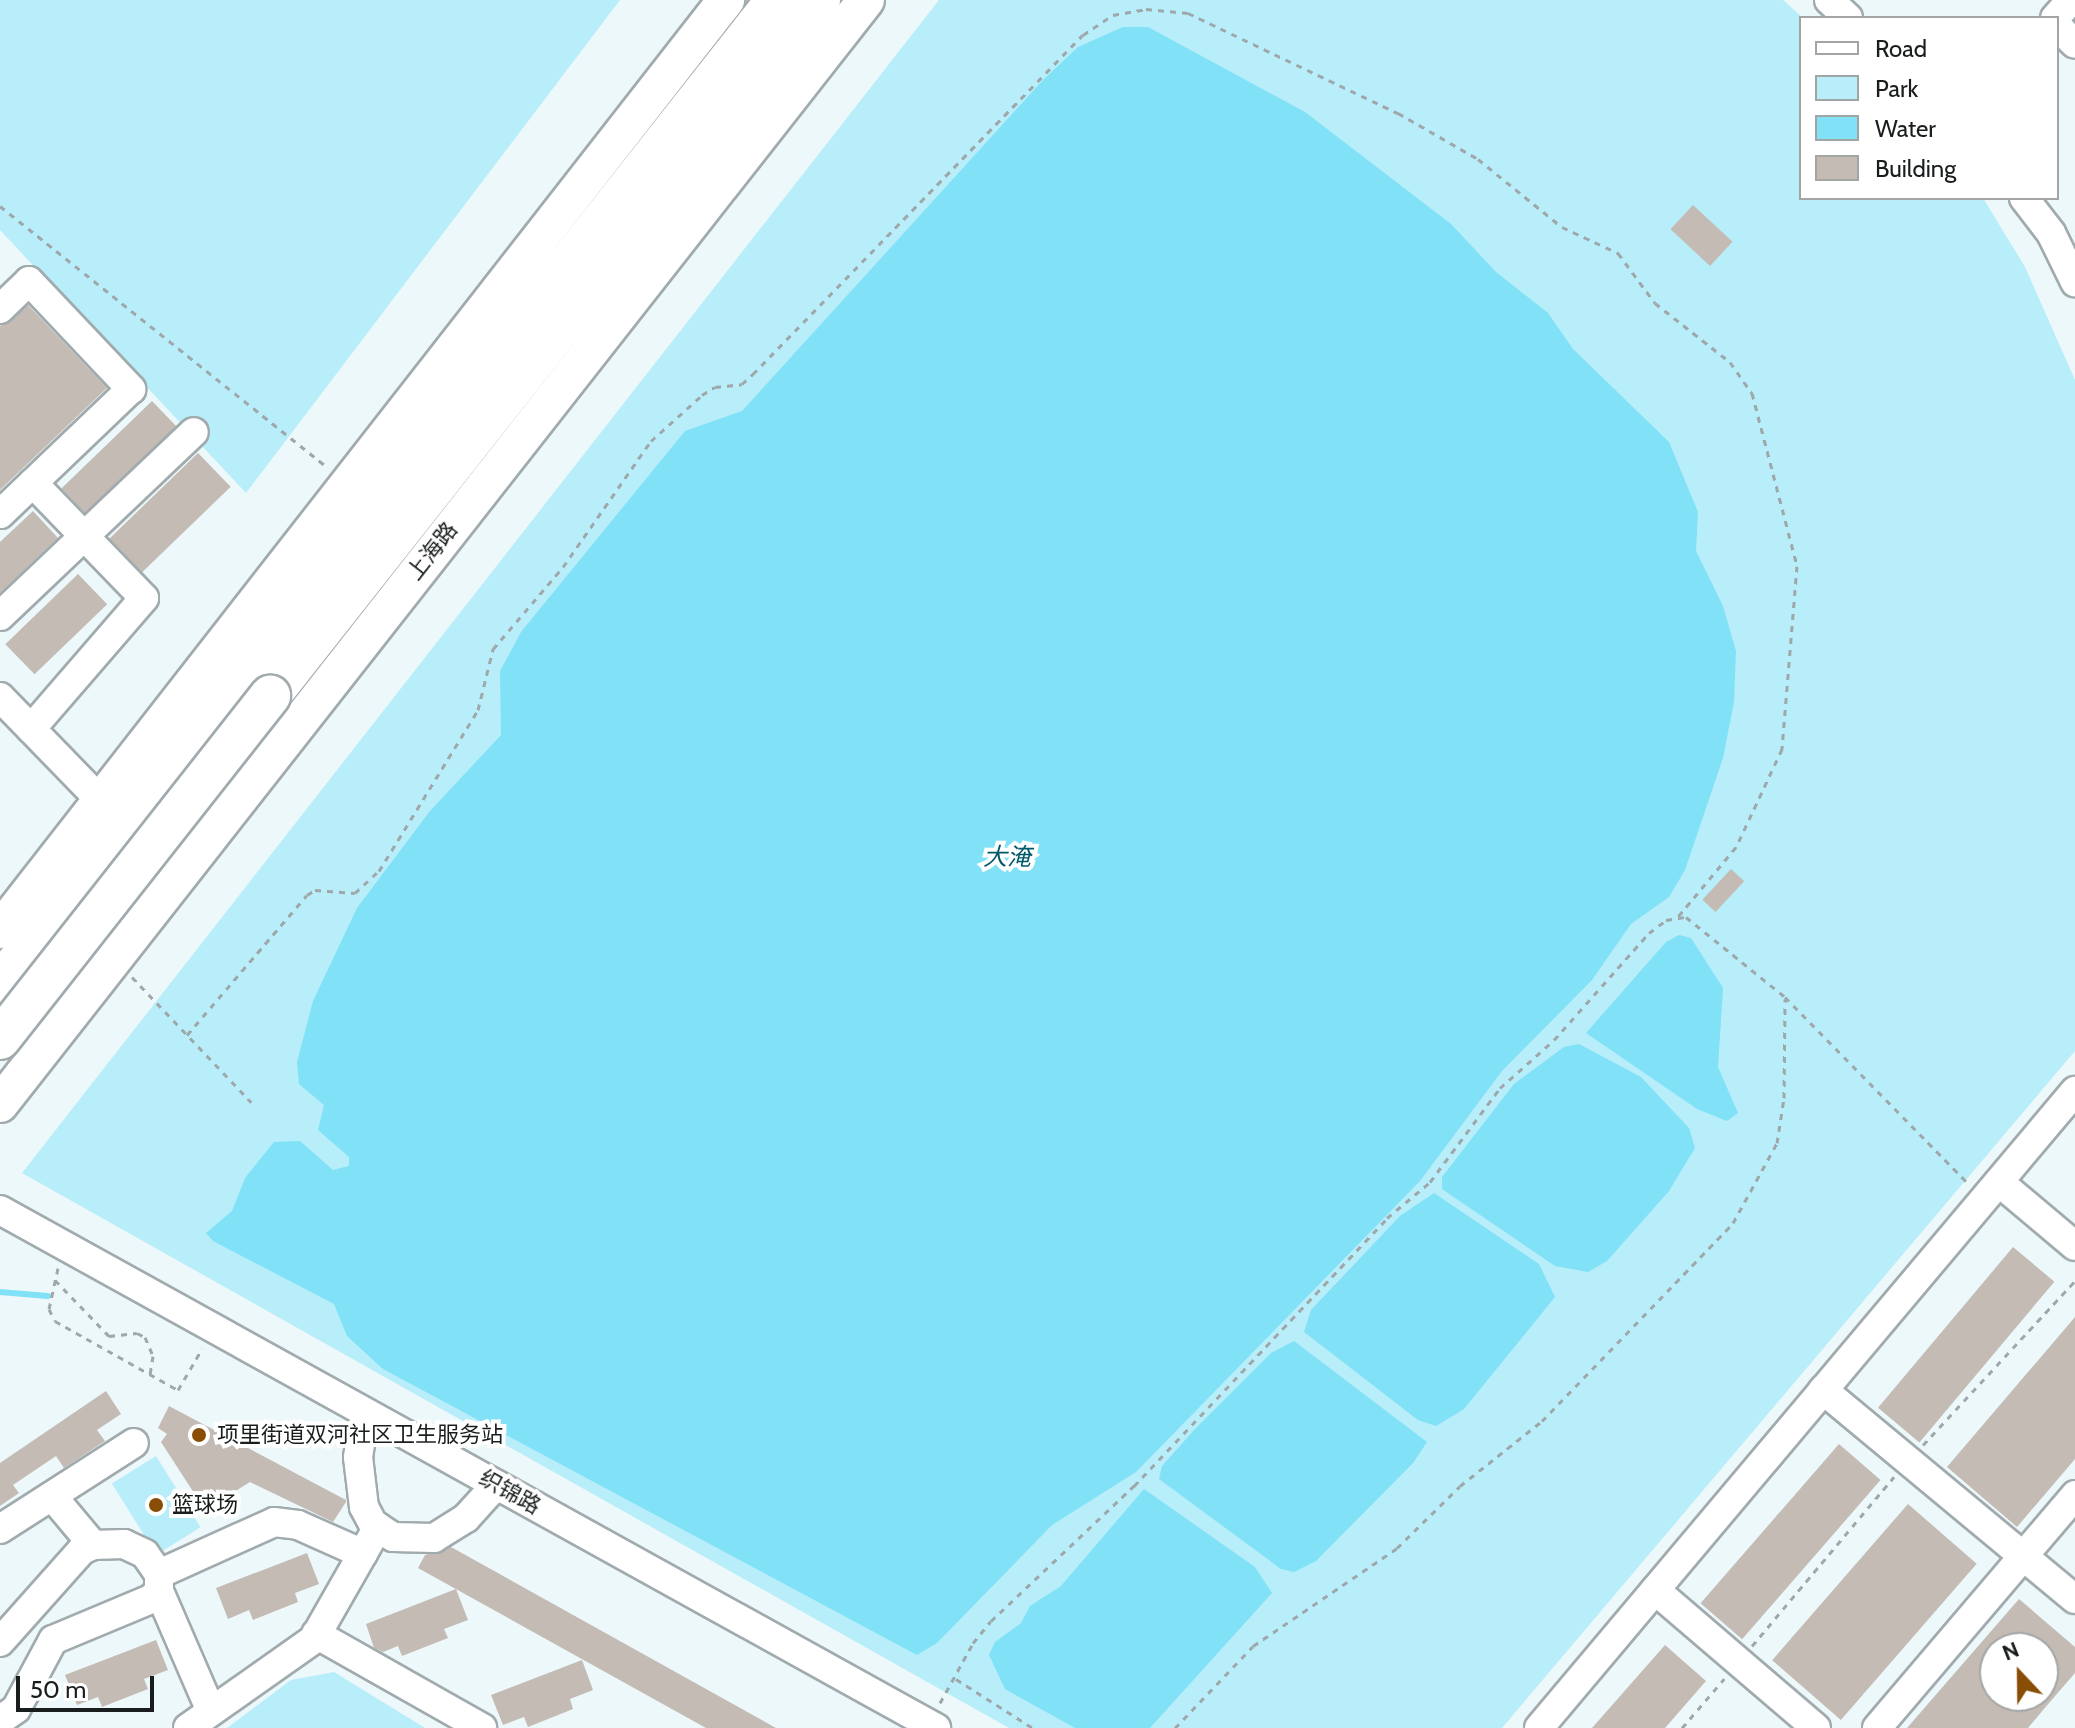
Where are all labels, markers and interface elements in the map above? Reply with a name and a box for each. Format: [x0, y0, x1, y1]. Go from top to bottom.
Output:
legend [1799, 16, 2059, 200]
text: Road [1875, 34, 1927, 63]
text: Park [1875, 74, 1918, 103]
text: Water [1875, 114, 1936, 143]
text: Building [1875, 154, 1956, 183]
street label: 上海路 [401, 517, 463, 585]
water label: 大淹 [983, 843, 1031, 871]
place label: 项里街道双河社区卫生服务站 [217, 1422, 503, 1448]
marker: 项里街道双河社区卫生服务站 [188, 1424, 210, 1446]
street label: 织锦路 [475, 1464, 545, 1520]
place label: 篮球场 [172, 1492, 238, 1518]
marker: 篮球场 [147, 1496, 165, 1514]
north arrow [1979, 1632, 2059, 1712]
text: N [1998, 1636, 2023, 1667]
scale bar [20, 1660, 158, 1710]
text: 50 m [30, 1675, 86, 1704]

